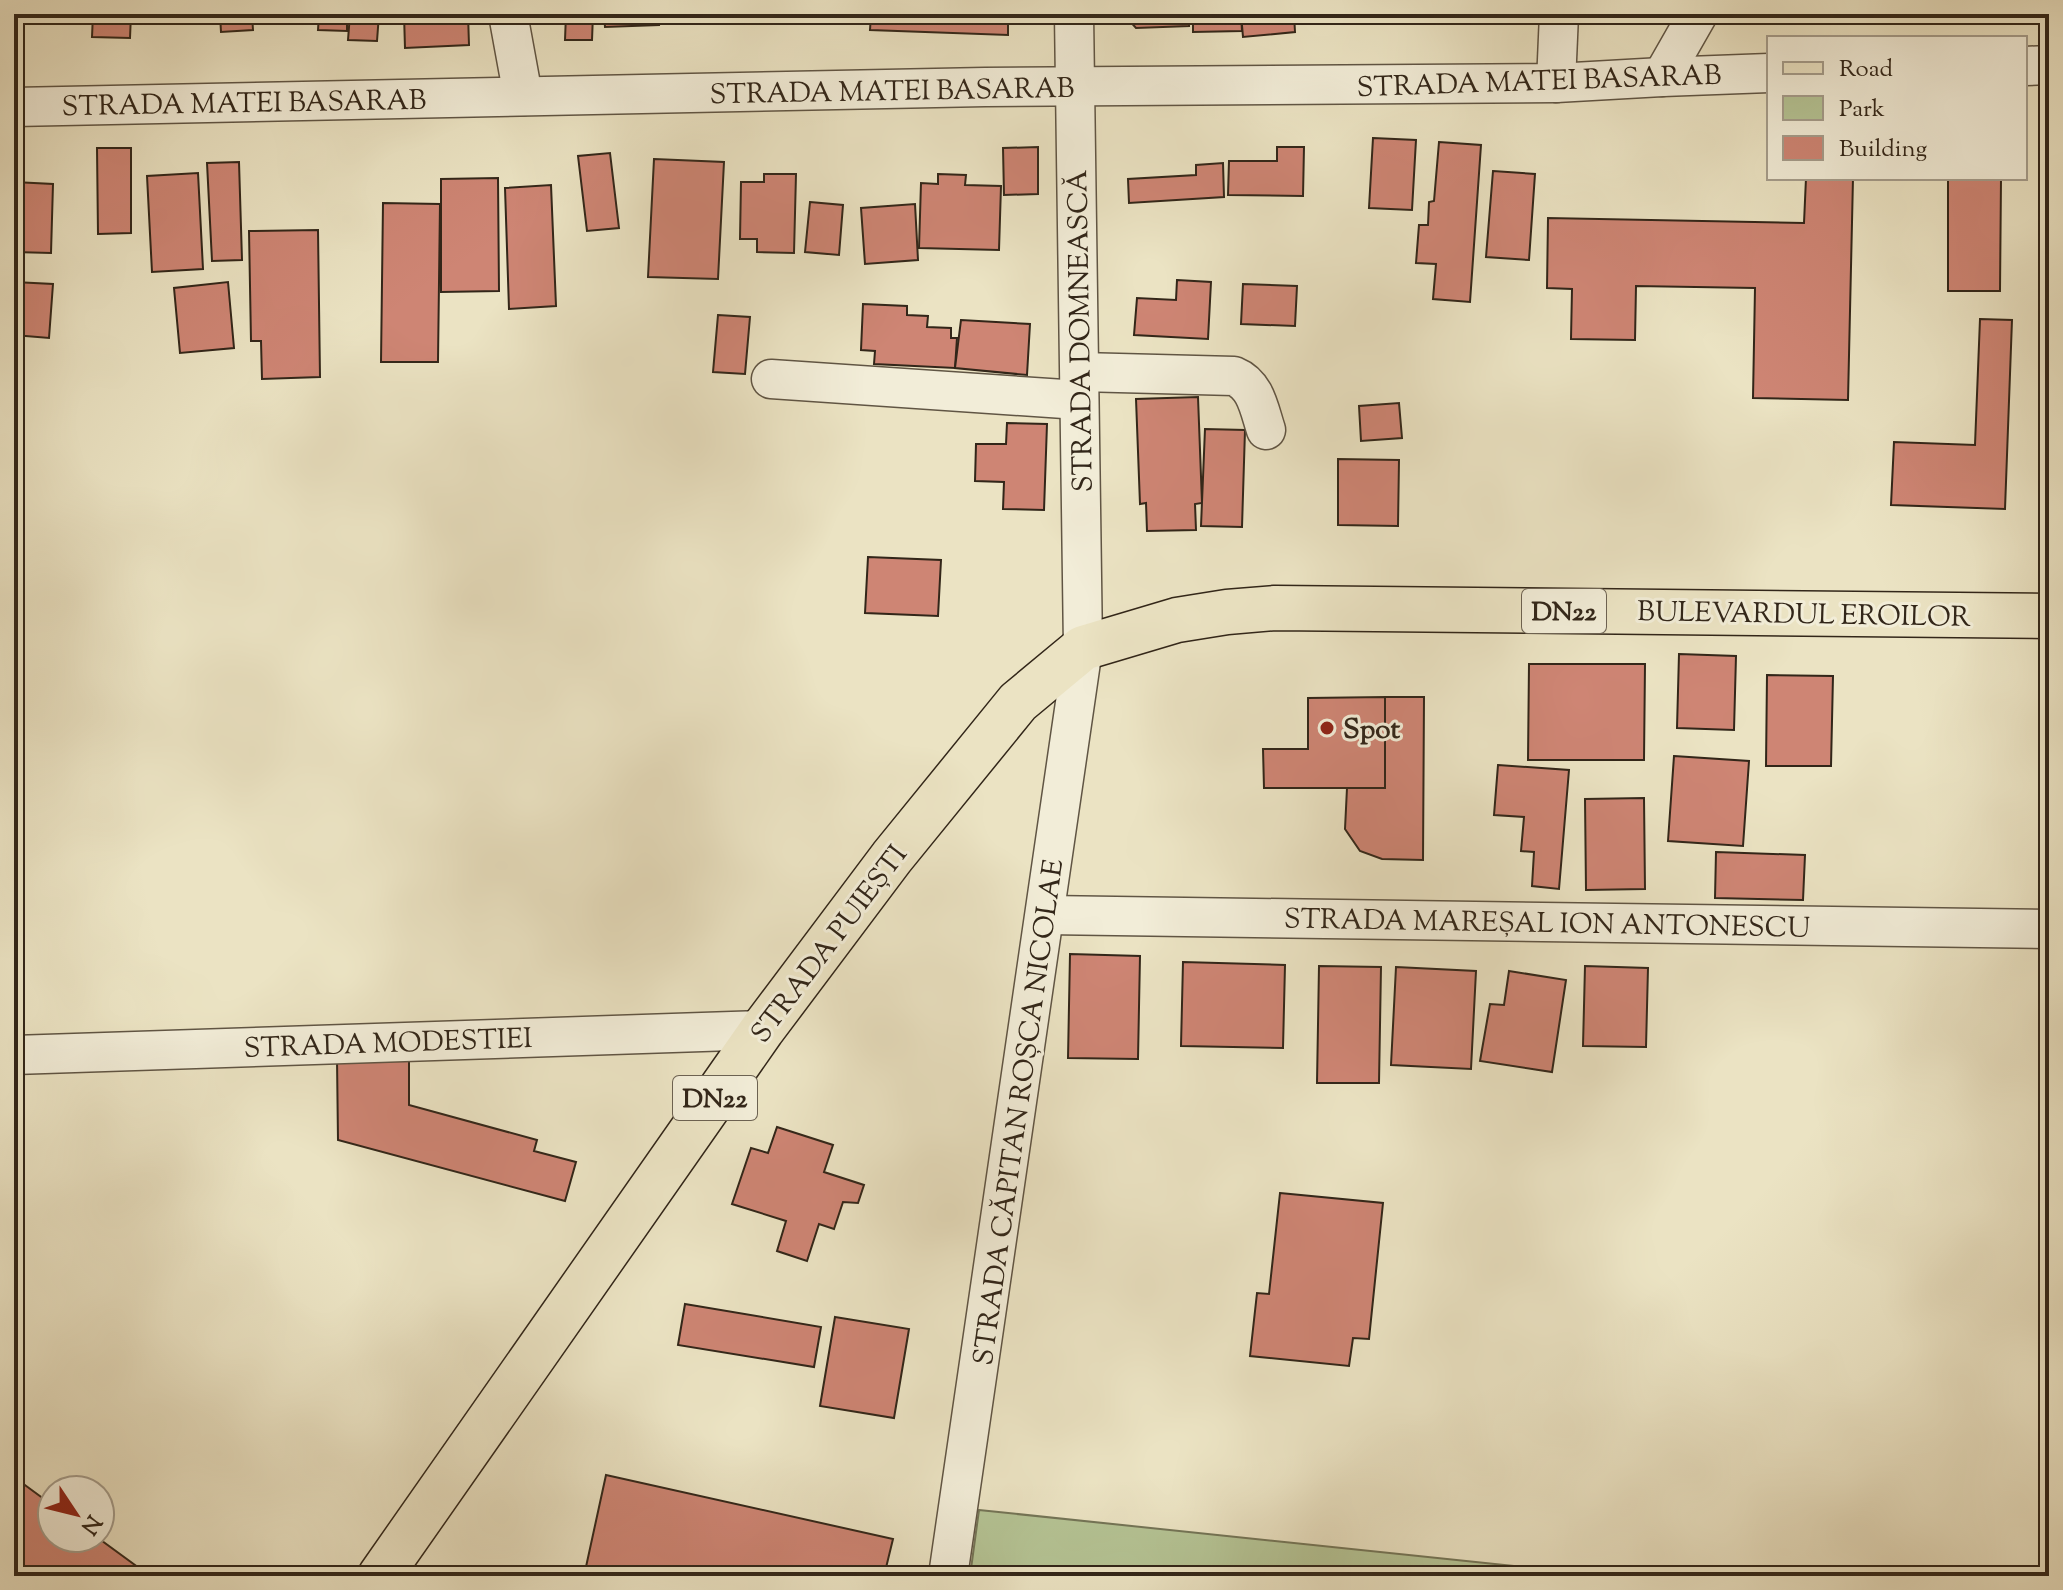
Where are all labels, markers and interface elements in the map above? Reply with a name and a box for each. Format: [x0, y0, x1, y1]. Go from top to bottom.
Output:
legend [1767, 36, 2027, 180]
text: Road [1839, 53, 1893, 87]
street label: STRADA MATEI BASARAB [1356, 57, 1722, 109]
street label: STRADA MATEI BASARAB [709, 70, 1075, 116]
street label: STRADA MATEI BASARAB [61, 82, 427, 128]
text: Park [1839, 93, 1885, 127]
text: Building [1839, 133, 1928, 167]
street label: STRADA DOMNEASCĂ [1059, 169, 1105, 492]
road number: DN22 [1522, 589, 1606, 633]
street label: BULEVARDUL EROILOR [1637, 593, 1971, 639]
place label: Spot [1343, 711, 1400, 751]
marker: Spot [1318, 719, 1336, 737]
street label: STRADA PUIEȘTI [743, 837, 918, 1052]
street label: STRADA CĂPITAN ROȘCA NICOLAE [965, 857, 1075, 1368]
street label: STRADA MAREȘAL ION ANTONESCU [1284, 900, 1811, 950]
street label: STRADA MODESTIEI [243, 1020, 533, 1070]
road number: DN22 [673, 1076, 757, 1120]
north arrow [36, 1474, 116, 1554]
text: N [72, 1507, 108, 1540]

